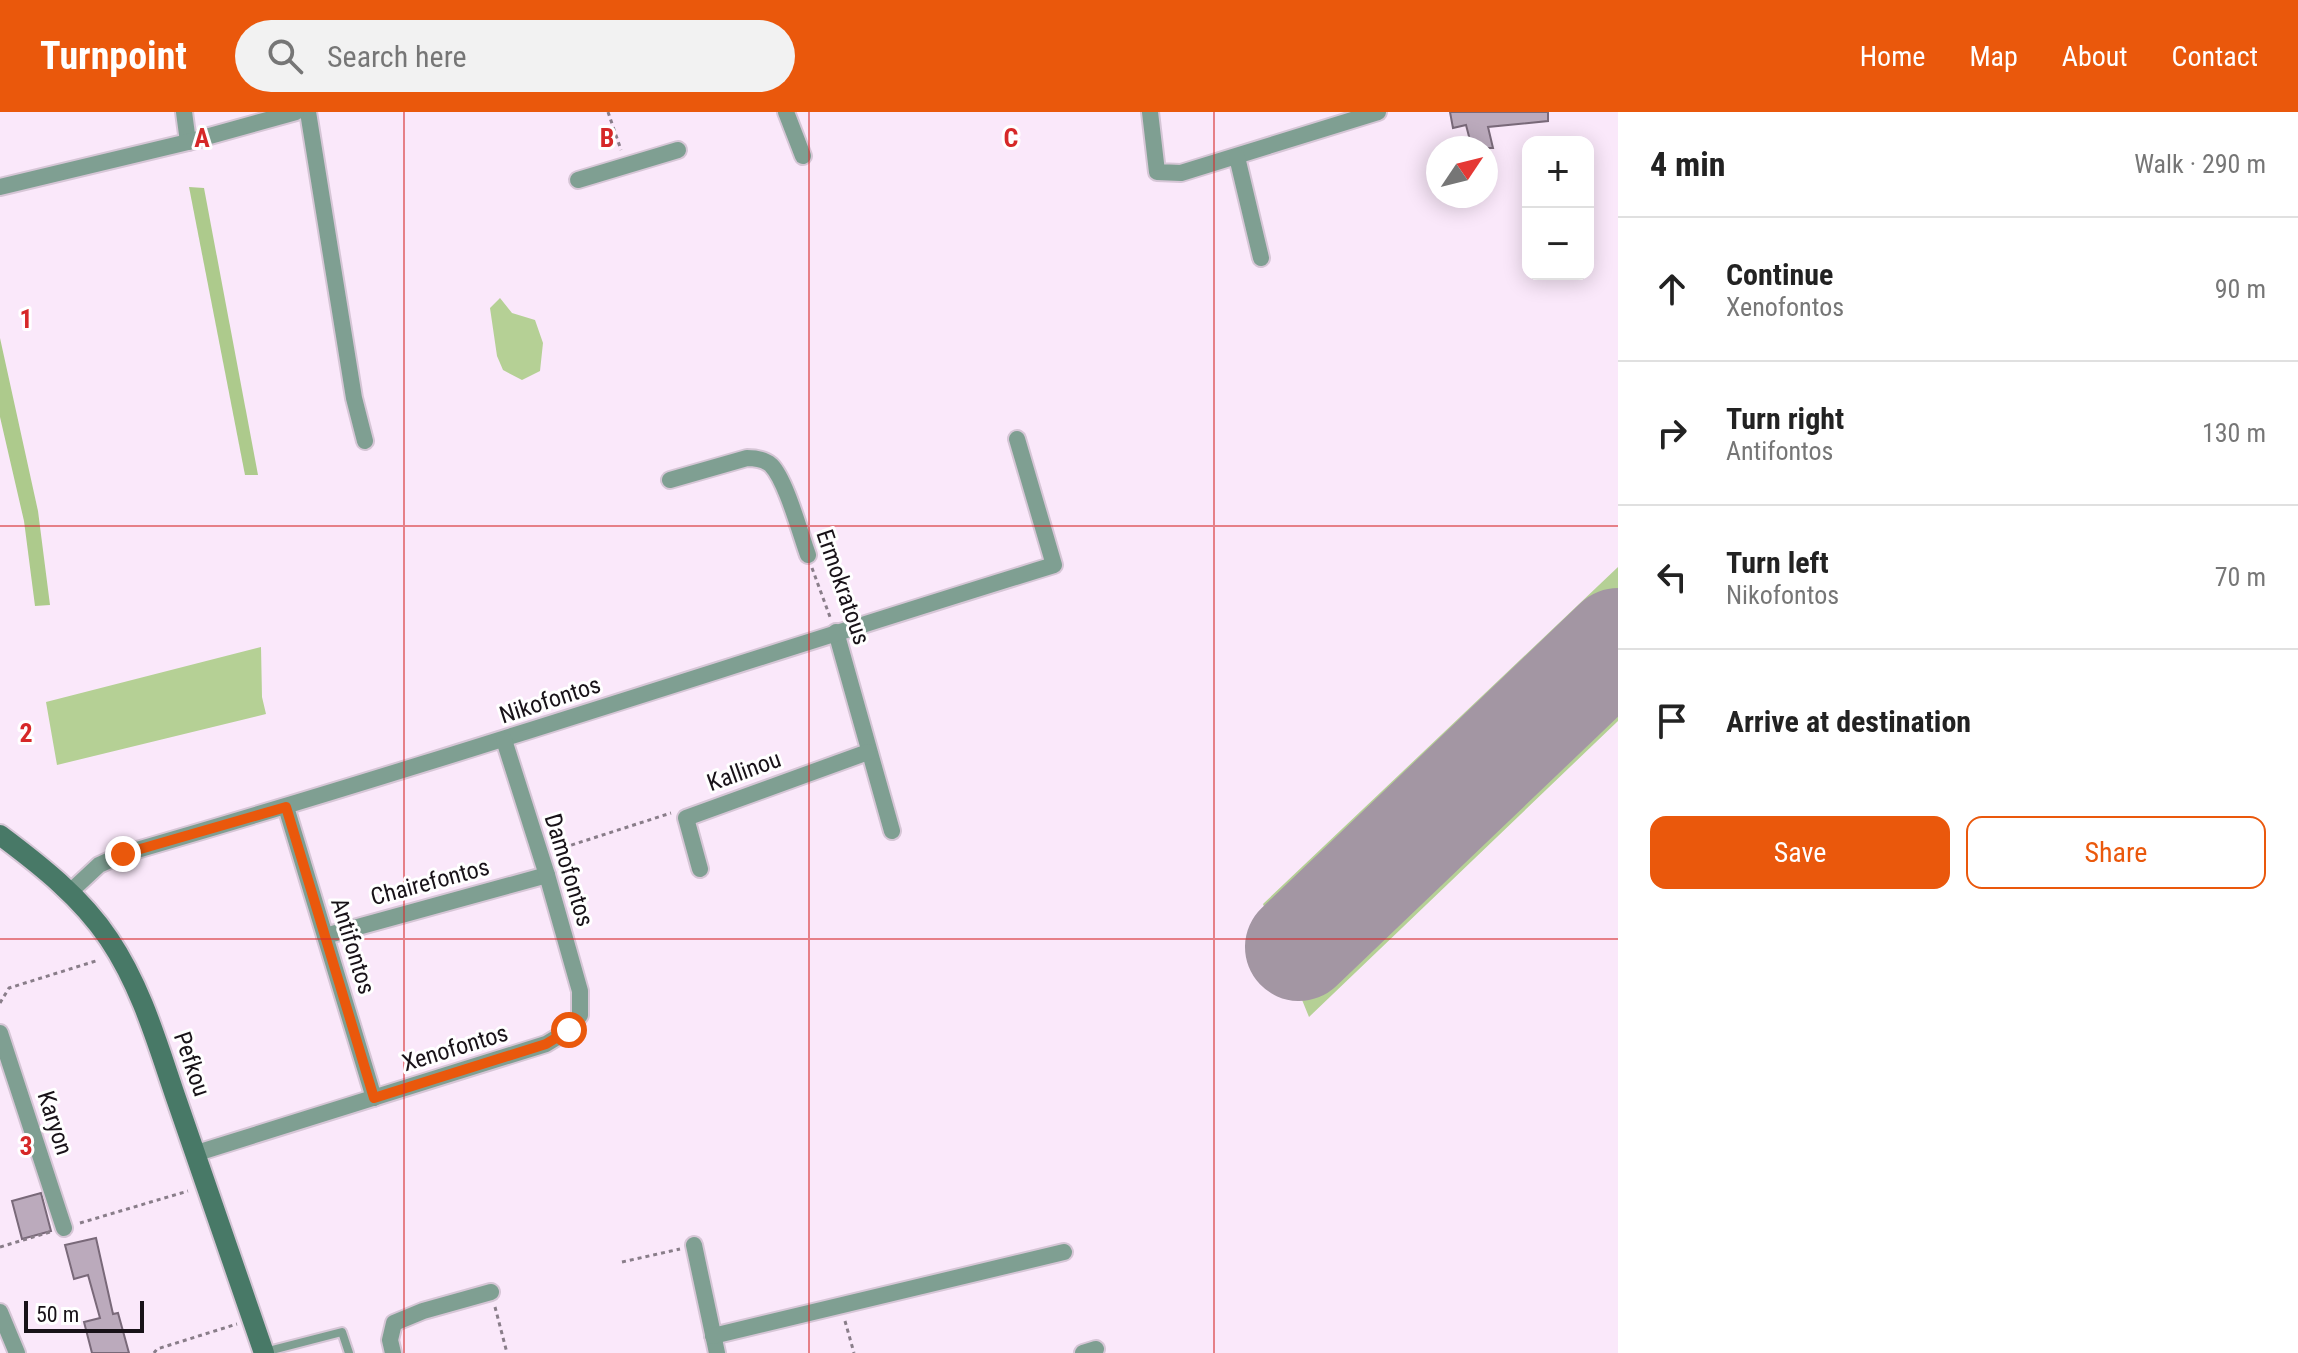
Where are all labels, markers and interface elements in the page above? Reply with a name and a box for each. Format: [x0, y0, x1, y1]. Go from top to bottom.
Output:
search box [235, 20, 795, 92]
text: Turnpoint [40, 34, 187, 78]
icon: search [263, 34, 307, 78]
text: Search here [327, 39, 467, 74]
text: Home [1860, 40, 1925, 73]
text: Map [1969, 40, 2018, 73]
text: About [2062, 40, 2128, 73]
text: Contact [2172, 40, 2258, 73]
text: A [194, 123, 210, 153]
text: B [600, 123, 614, 153]
text: C [1004, 123, 1019, 153]
north arrow [1426, 136, 1498, 208]
map controls [1522, 136, 1594, 280]
button: + [1522, 136, 1594, 208]
text: 4 min [1650, 144, 1726, 184]
text: Walk · 290 m [2134, 149, 2266, 179]
button: − [1522, 208, 1594, 280]
text: Continue [1726, 257, 1833, 292]
icon: ahead [1650, 267, 1694, 311]
text: 90 m [2215, 274, 2266, 304]
text: Xenofontos [1726, 292, 1844, 322]
text: 1 [19, 304, 33, 334]
text: Turn right [1726, 401, 1844, 436]
icon: right [1650, 411, 1694, 455]
text: 130 m [2202, 418, 2266, 448]
text: Antifontos [1726, 436, 1833, 466]
street label: Ermokratous [810, 526, 876, 648]
text: Turn left [1726, 545, 1829, 580]
icon: left [1650, 555, 1694, 599]
text: 70 m [2215, 562, 2266, 592]
text: Nikofontos [1726, 580, 1839, 610]
street label: Nikofontos [496, 671, 604, 729]
icon: arrive [1650, 699, 1694, 743]
text: Arrive at destination [1726, 704, 1971, 739]
text: 2 [19, 718, 33, 748]
street label: Kallinou [703, 745, 785, 797]
street label: Damofontos [539, 810, 599, 930]
button: Save [1650, 816, 1950, 889]
button: Share [1966, 816, 2266, 889]
route end [105, 836, 141, 872]
street label: Chairefontos [368, 853, 492, 911]
street label: Antifontos [325, 894, 381, 998]
route start [551, 1012, 587, 1048]
street label: Xenofontos [399, 1019, 511, 1077]
street label: Pefkou [168, 1028, 216, 1100]
street label: Karyon [32, 1087, 78, 1159]
text: 3 [19, 1131, 33, 1161]
scale bar [24, 1297, 144, 1333]
text: 50 m [36, 1302, 79, 1327]

